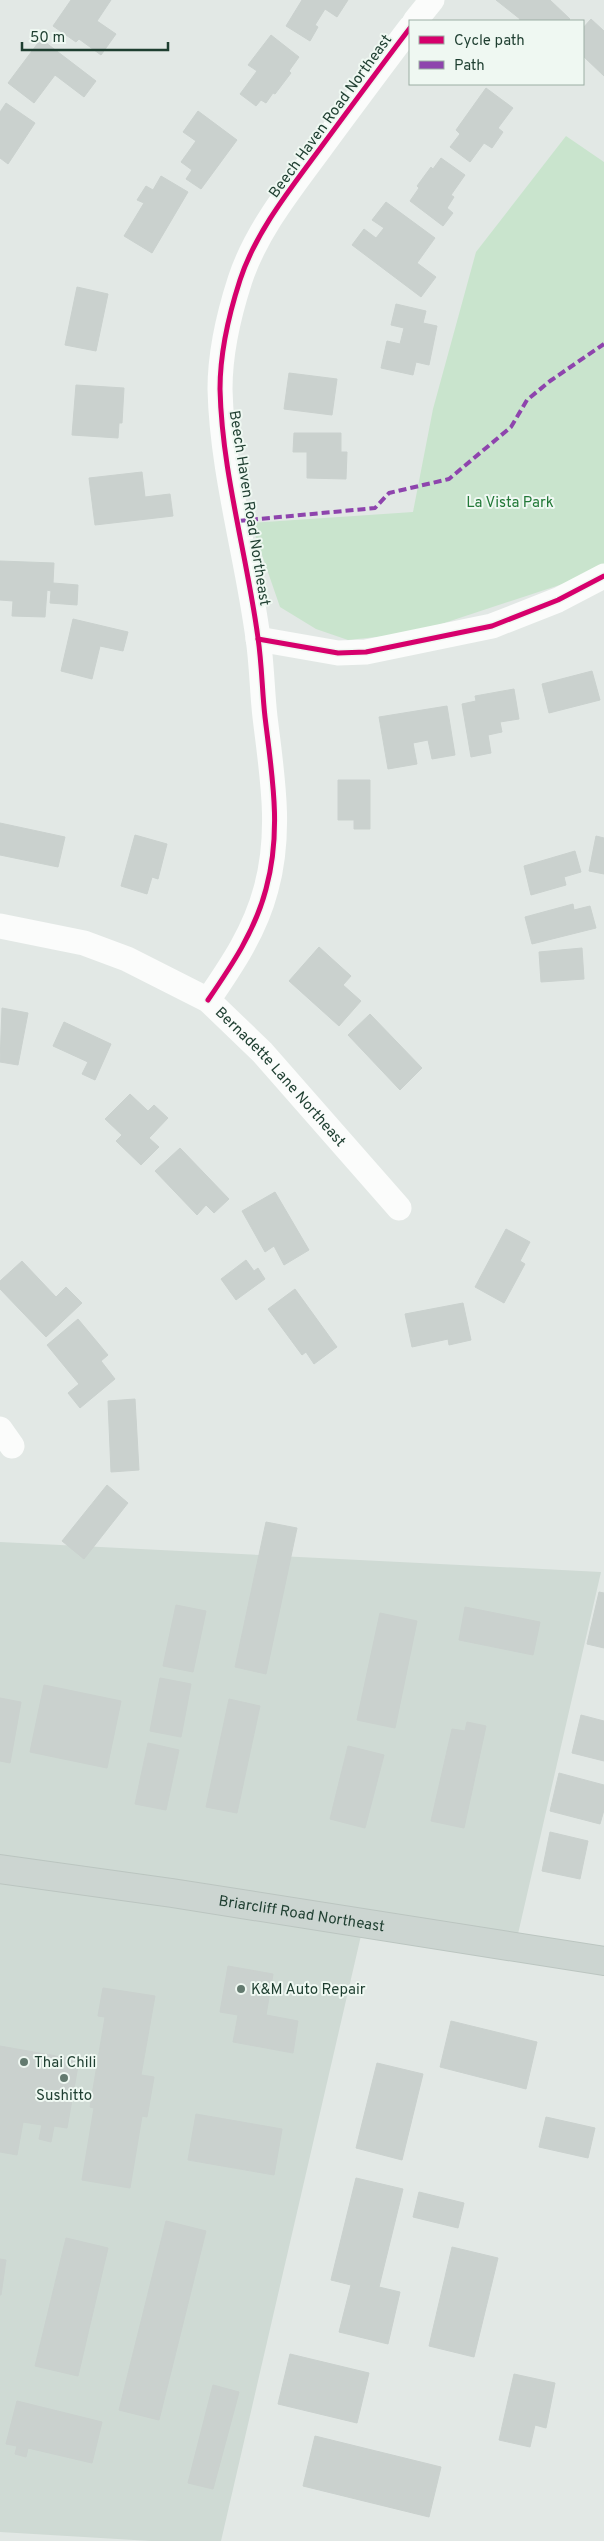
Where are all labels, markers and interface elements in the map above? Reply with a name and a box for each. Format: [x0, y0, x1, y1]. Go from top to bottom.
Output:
scale bar [22, 20, 169, 52]
legend [409, 20, 584, 85]
text: 50 m [30, 29, 65, 48]
street label: Beech Haven Road Northeast [265, 31, 397, 202]
text: Cycle path [454, 32, 525, 51]
text: Path [454, 57, 485, 76]
street label: Beech Haven Road Northeast [224, 409, 273, 607]
park label: La Vista Park [466, 494, 554, 513]
street label: Bernadette Lane Northeast [210, 1004, 349, 1151]
street label: Briarcliff Road Northeast [217, 1892, 386, 1937]
place label: K&M Auto Repair [251, 1981, 366, 2000]
marker: K&M Auto Repair [235, 1983, 247, 1995]
place label: Thai Chili [34, 2054, 96, 2073]
marker: Thai Chili [18, 2056, 30, 2068]
marker: Sushitto [58, 2072, 70, 2084]
place label: Sushitto [36, 2087, 92, 2106]

